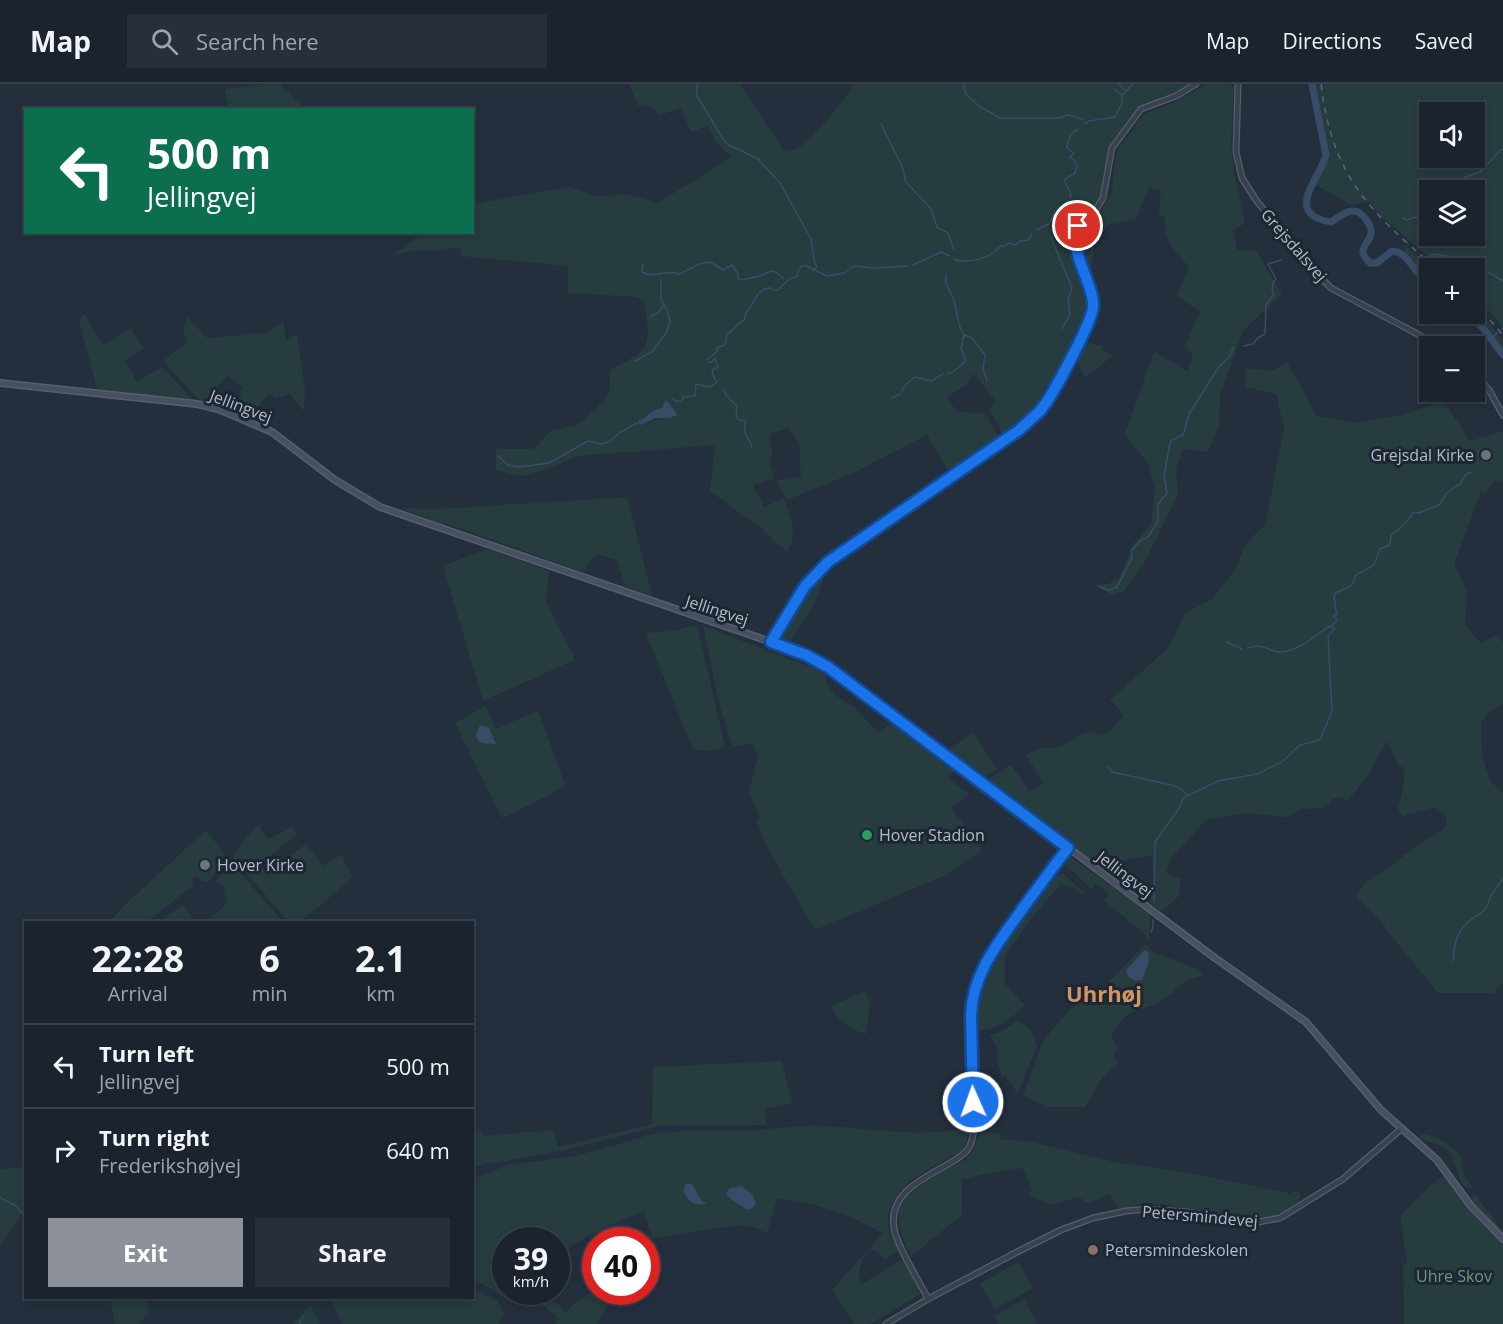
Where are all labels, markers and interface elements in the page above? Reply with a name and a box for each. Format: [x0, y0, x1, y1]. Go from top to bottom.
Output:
search box [127, 14, 547, 68]
text: Map [30, 22, 91, 60]
icon: search [148, 25, 181, 58]
text: Search here [196, 26, 319, 56]
text: Map [1206, 27, 1249, 55]
text: Directions [1282, 27, 1382, 55]
text: Saved [1415, 27, 1473, 55]
map controls [1419, 102, 1485, 402]
button: sound [1419, 102, 1485, 168]
text: 500 m [147, 124, 271, 181]
icon: left [48, 132, 126, 210]
text: Jellingvej [147, 178, 257, 215]
button: layers [1419, 180, 1485, 246]
pin [1052, 200, 1103, 251]
street label: Grejsdalsvej [1256, 204, 1332, 286]
icon: arrive [1061, 209, 1094, 242]
button: + [1419, 258, 1485, 324]
button: − [1419, 336, 1485, 402]
street label: Jellingvej [205, 383, 275, 428]
place label: Grejsdal Kirke [1371, 444, 1474, 466]
marker: Grejsdal Kirke [1479, 448, 1493, 462]
street label: Jellingvej [681, 589, 751, 630]
place label: Hover Stadion [879, 824, 985, 846]
marker: Hover Stadion [860, 828, 874, 842]
street label: Jellingvej [1091, 844, 1158, 902]
place label: Hover Kirke [217, 854, 304, 876]
marker: Hover Kirke [198, 858, 212, 872]
text: 22:28 [92, 934, 184, 983]
text: 6 [259, 934, 280, 983]
text: 2.1 [355, 934, 406, 983]
district label: Uhrhøj [1066, 978, 1142, 1008]
text: Arrival [108, 980, 168, 1007]
text: min [252, 980, 287, 1007]
text: km [366, 980, 395, 1007]
text: Turn left [99, 1038, 194, 1068]
icon: left [48, 1050, 81, 1083]
text: 500 m [386, 1051, 450, 1081]
text: Jellingvej [99, 1068, 180, 1095]
position arrow [941, 1070, 1005, 1134]
text: Turn right [99, 1122, 210, 1152]
icon: right [48, 1134, 81, 1167]
text: 640 m [386, 1135, 450, 1165]
text: Frederikshøjvej [99, 1152, 241, 1179]
street label: Petersmindevej [1141, 1200, 1259, 1232]
button: Exit [48, 1218, 243, 1287]
button: Share [255, 1218, 450, 1287]
speed limit sign: 40 [582, 1227, 660, 1305]
text: 39 [514, 1238, 548, 1279]
place label: Petersmindeskolen [1105, 1239, 1248, 1261]
marker: Petersmindeskolen [1086, 1243, 1100, 1257]
park label: Uhre Skov [1416, 1265, 1492, 1287]
text: km/h [513, 1271, 549, 1291]

